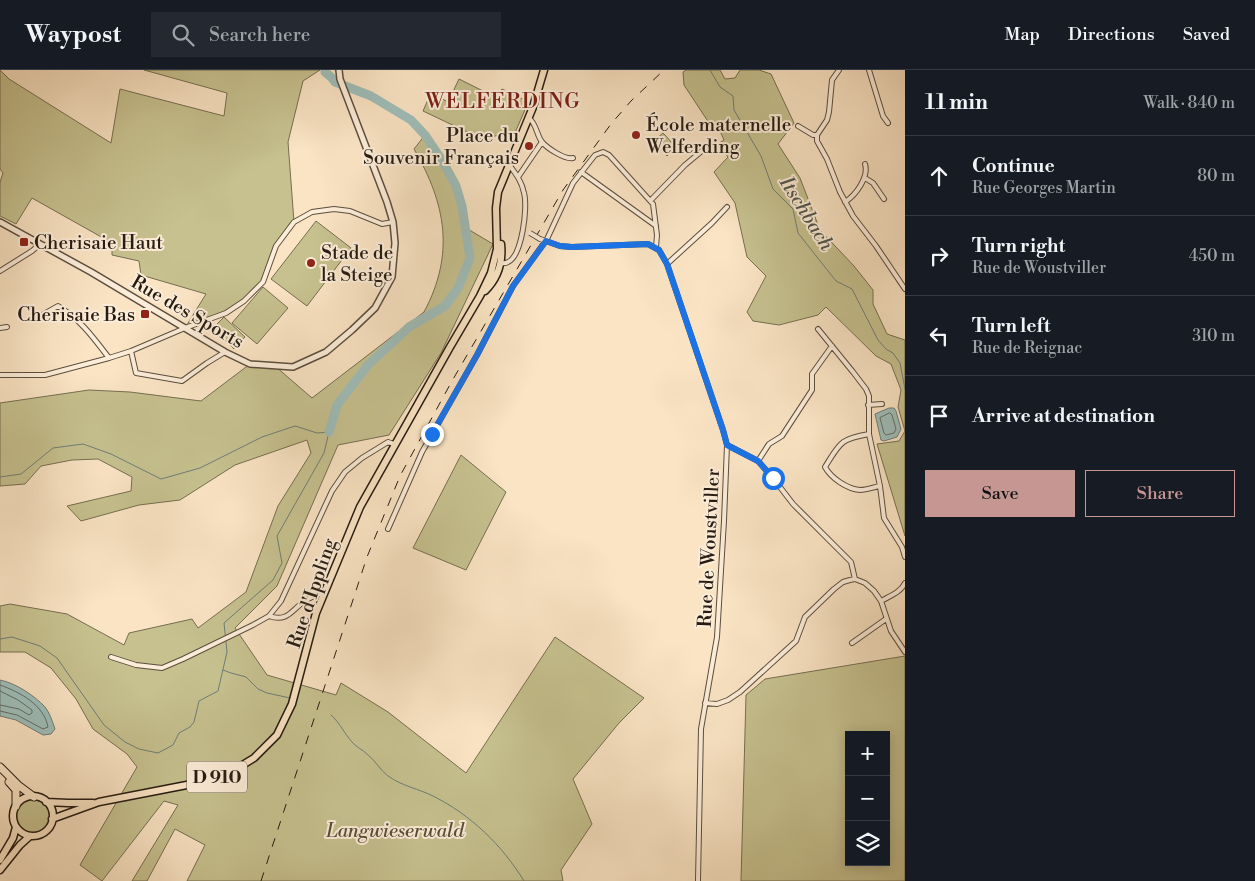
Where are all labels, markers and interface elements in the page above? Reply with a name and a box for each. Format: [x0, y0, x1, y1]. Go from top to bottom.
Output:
search box [151, 12, 501, 57]
text: Waypost [25, 20, 121, 50]
icon: search [169, 21, 197, 49]
text: Search here [209, 23, 310, 47]
text: Map [1004, 23, 1040, 46]
text: Directions [1068, 23, 1155, 46]
text: Saved [1183, 23, 1230, 46]
district label: WELFERDING [424, 89, 581, 115]
text: 11 min [925, 90, 988, 116]
text: Walk · 840 m [1144, 93, 1235, 113]
place label: École maternelle Welferding [645, 112, 791, 159]
place label: Place du Souvenir Français [363, 124, 519, 170]
marker: École maternelle Welferding [630, 129, 642, 141]
marker: Place du Souvenir Français [523, 140, 535, 152]
text: Continue [972, 154, 1055, 178]
icon: ahead [925, 162, 953, 190]
text: 80 m [1197, 166, 1235, 186]
water label: Itschbach [773, 171, 839, 256]
text: Rue Georges Martin [972, 178, 1116, 198]
place label: Cherisaie Haut [34, 231, 163, 255]
text: Turn right [972, 234, 1065, 258]
marker: Cherisaie Haut [18, 236, 30, 248]
place label: Stade de la Steige [321, 241, 393, 287]
icon: right [925, 242, 953, 270]
text: 450 m [1189, 246, 1235, 266]
marker: Stade de la Steige [305, 257, 317, 269]
text: Rue de Woustviller [972, 258, 1106, 278]
street label: Rue des Sports [127, 270, 248, 354]
place label: Cherisaie Bas [17, 303, 135, 327]
marker: Cherisaie Bas [139, 308, 151, 320]
text: Turn left [972, 314, 1051, 338]
icon: left [925, 322, 953, 350]
text: 310 m [1192, 326, 1235, 346]
text: Rue de Reignac [972, 338, 1082, 358]
icon: arrive [925, 402, 953, 430]
text: Arrive at destination [972, 404, 1155, 428]
route end [421, 423, 444, 446]
route start [762, 467, 785, 490]
street label: Rue de Woustviller [693, 468, 725, 628]
button: Save [925, 470, 1075, 517]
button: Share [1085, 470, 1235, 517]
street label: Rue d'Ippling [282, 535, 342, 651]
map controls [845, 731, 890, 866]
button: + [845, 731, 890, 776]
road number: D 910 [187, 762, 247, 792]
button: − [845, 776, 890, 821]
park label: Langwieserwald [325, 819, 465, 843]
button: layers [845, 821, 890, 866]

